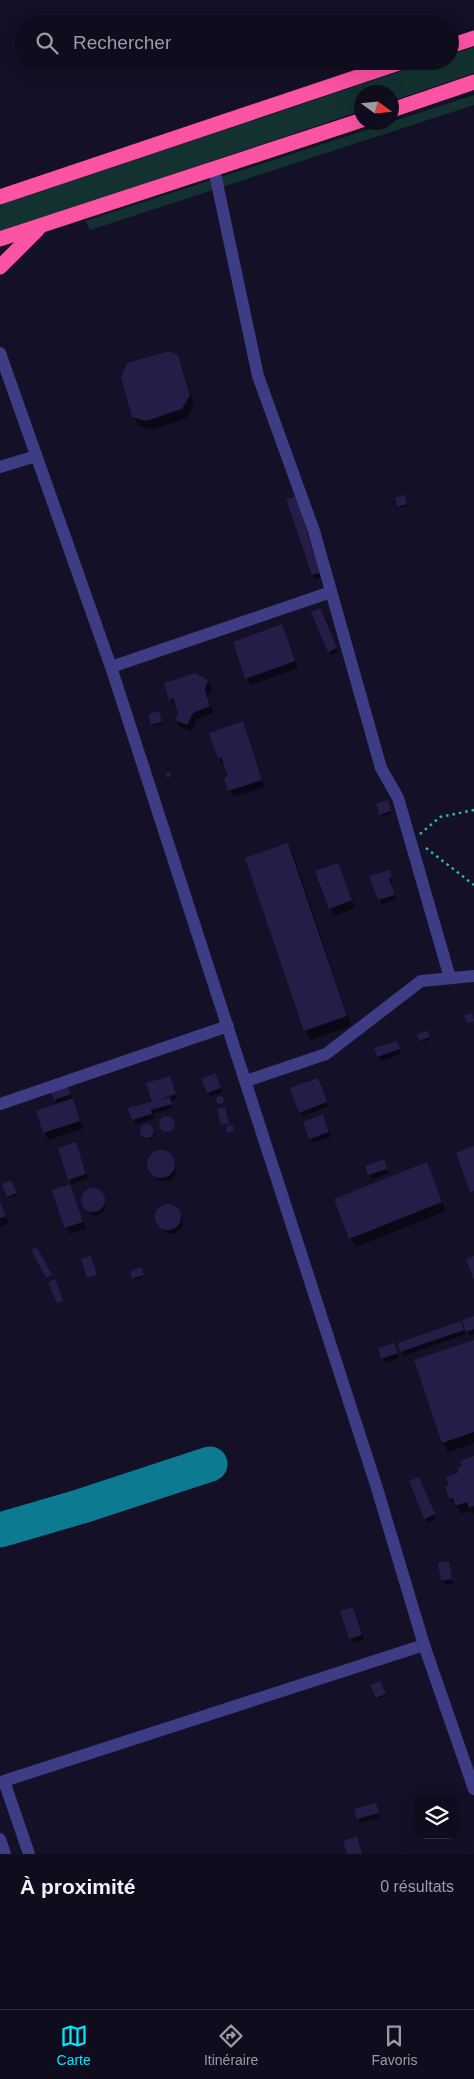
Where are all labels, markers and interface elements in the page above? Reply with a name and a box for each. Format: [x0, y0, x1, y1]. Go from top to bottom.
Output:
search box [15, 15, 459, 70]
icon: search [33, 29, 61, 57]
text: Rechercher [73, 32, 171, 53]
north arrow [354, 85, 399, 130]
map controls [414, 1794, 459, 1839]
button: layers [414, 1794, 459, 1839]
text: À proximité [20, 1875, 136, 1898]
text: 0 résultats [380, 1878, 454, 1895]
tab: Carte [57, 2022, 91, 2068]
tab: Itinéraire [204, 2022, 258, 2068]
tab: Favoris [372, 2022, 417, 2068]

